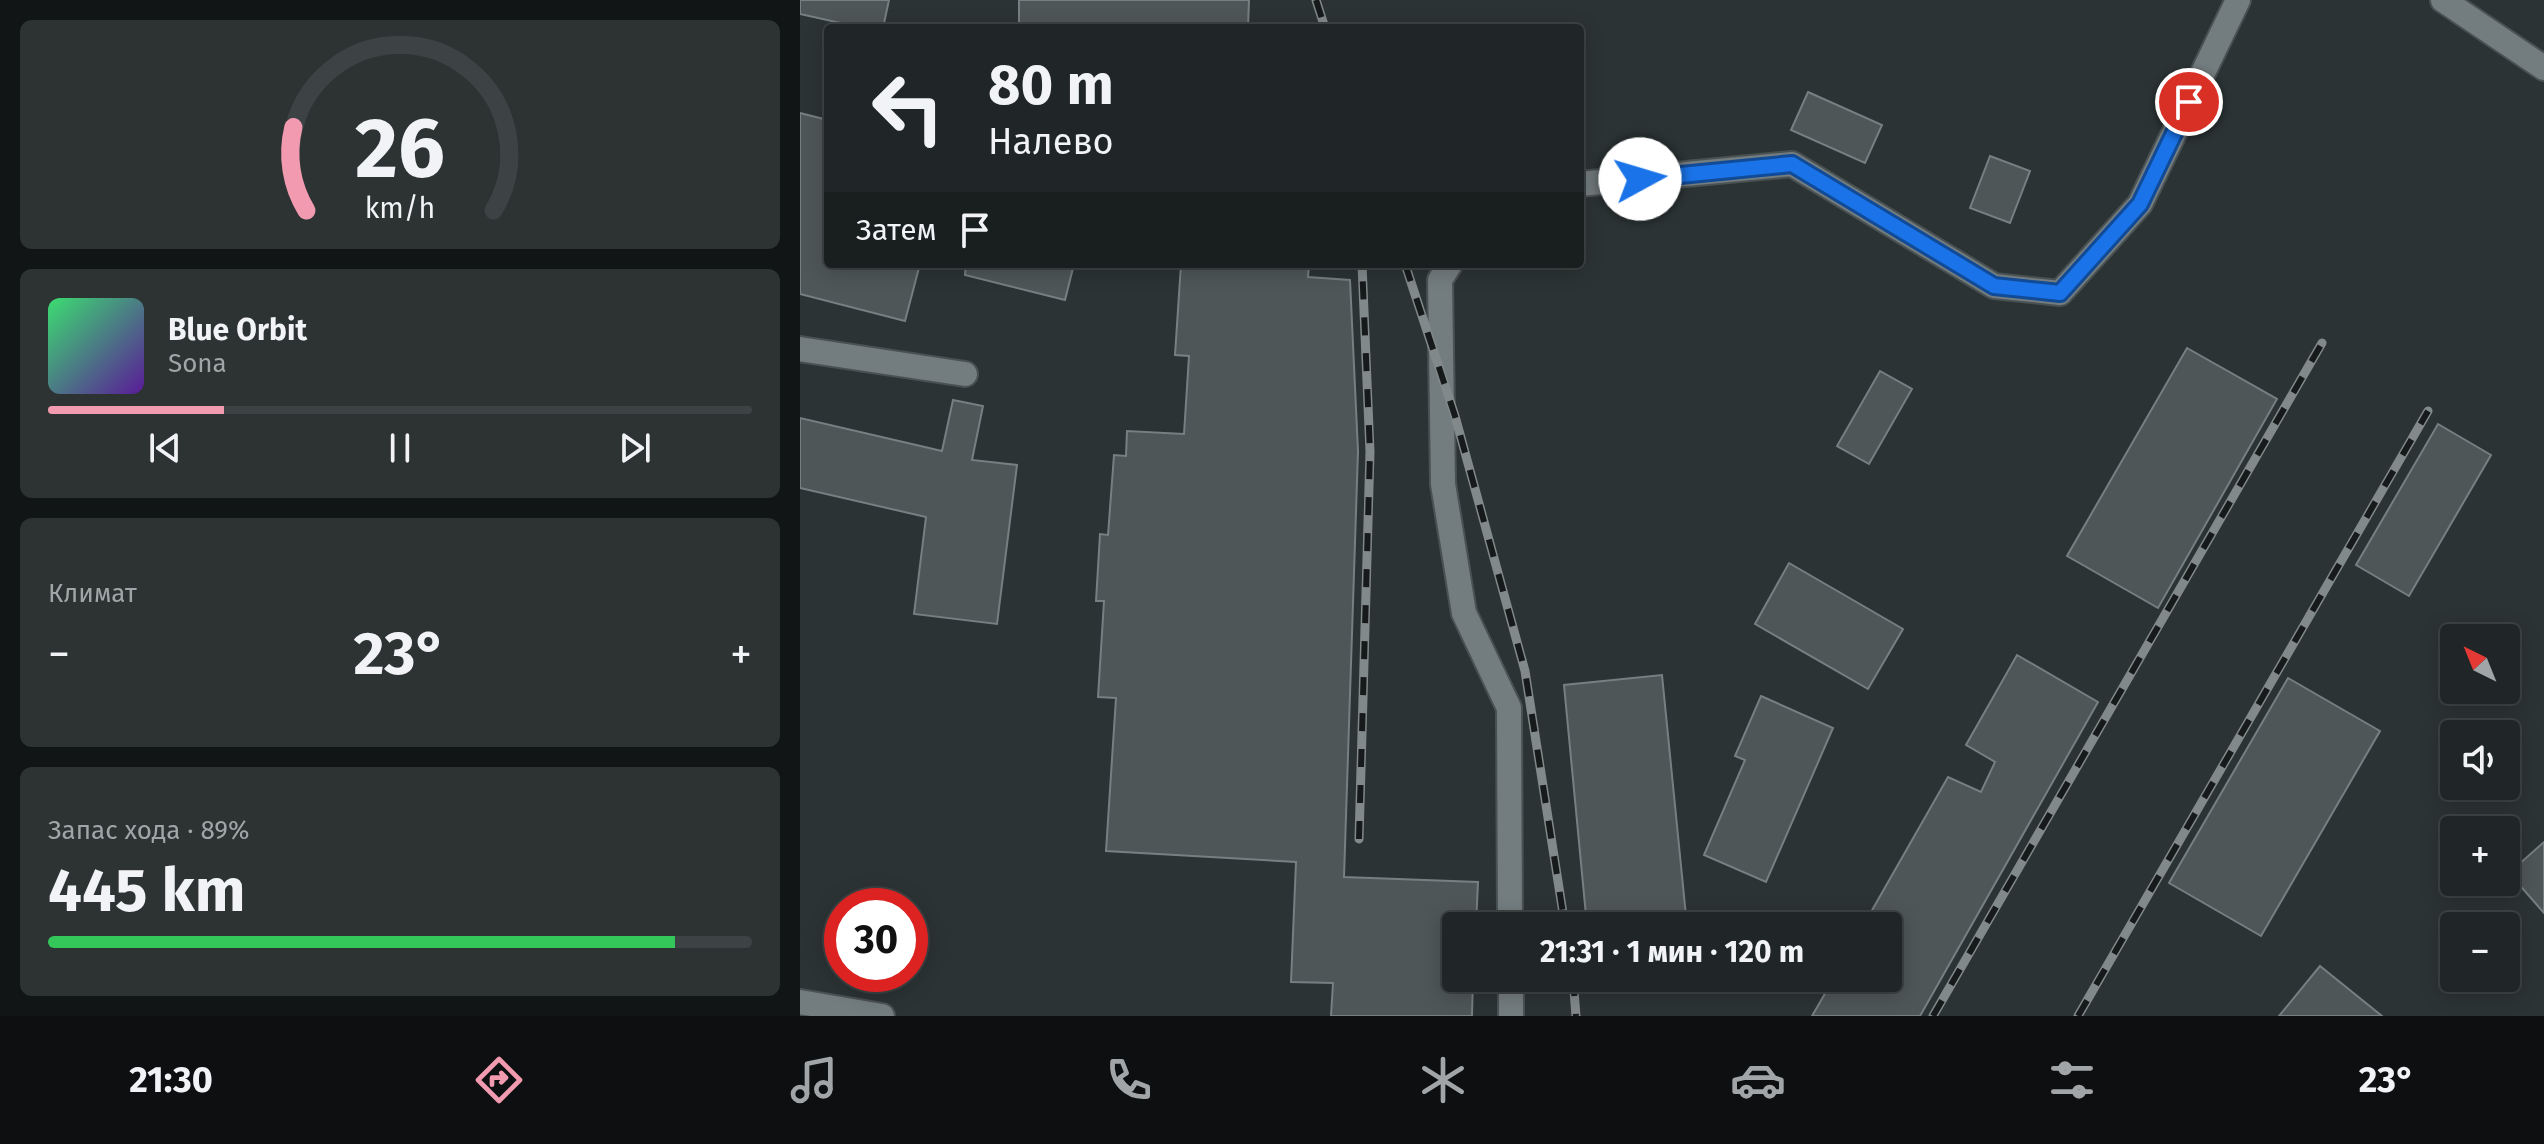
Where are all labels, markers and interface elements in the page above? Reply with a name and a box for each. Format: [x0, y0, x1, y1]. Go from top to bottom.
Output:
text: 80 m [988, 52, 1114, 119]
icon: left [856, 56, 960, 160]
pin [2155, 68, 2223, 136]
icon: arrive [2167, 80, 2211, 124]
text: 26 [355, 98, 445, 198]
text: Налево [988, 120, 1114, 164]
position arrow [1598, 137, 1682, 221]
text: km/h [365, 191, 435, 226]
icon: arrive [953, 208, 997, 252]
text: Затем [856, 212, 937, 248]
text: Blue Orbit [168, 312, 307, 348]
text: Sona [168, 348, 227, 379]
icon: previous [143, 426, 187, 470]
icon: pause [378, 426, 422, 470]
icon: next [613, 426, 657, 470]
text: Климат [48, 578, 137, 609]
text: 23° [353, 618, 447, 690]
north arrow [2440, 624, 2520, 704]
map controls [2440, 624, 2520, 992]
text: − [48, 628, 70, 681]
text: + [730, 628, 752, 681]
button: sound [2440, 720, 2520, 800]
text: Запас хода · 89% [48, 815, 249, 846]
button: + [2440, 816, 2520, 896]
text: 445 km [48, 855, 245, 927]
speed limit sign: 30 [824, 888, 928, 992]
button: − [2440, 912, 2520, 992]
text: 21:31 · 1 мин · 120 m [1540, 934, 1804, 970]
icon: directions [471, 1052, 527, 1108]
icon: music [786, 1052, 842, 1108]
icon: phone [1101, 1052, 1157, 1108]
icon: climate [1415, 1052, 1471, 1108]
icon: car [1730, 1052, 1786, 1108]
icon: filters [2044, 1052, 2100, 1108]
text: 21:30 [129, 1058, 213, 1102]
text: 23° [2359, 1058, 2415, 1102]

